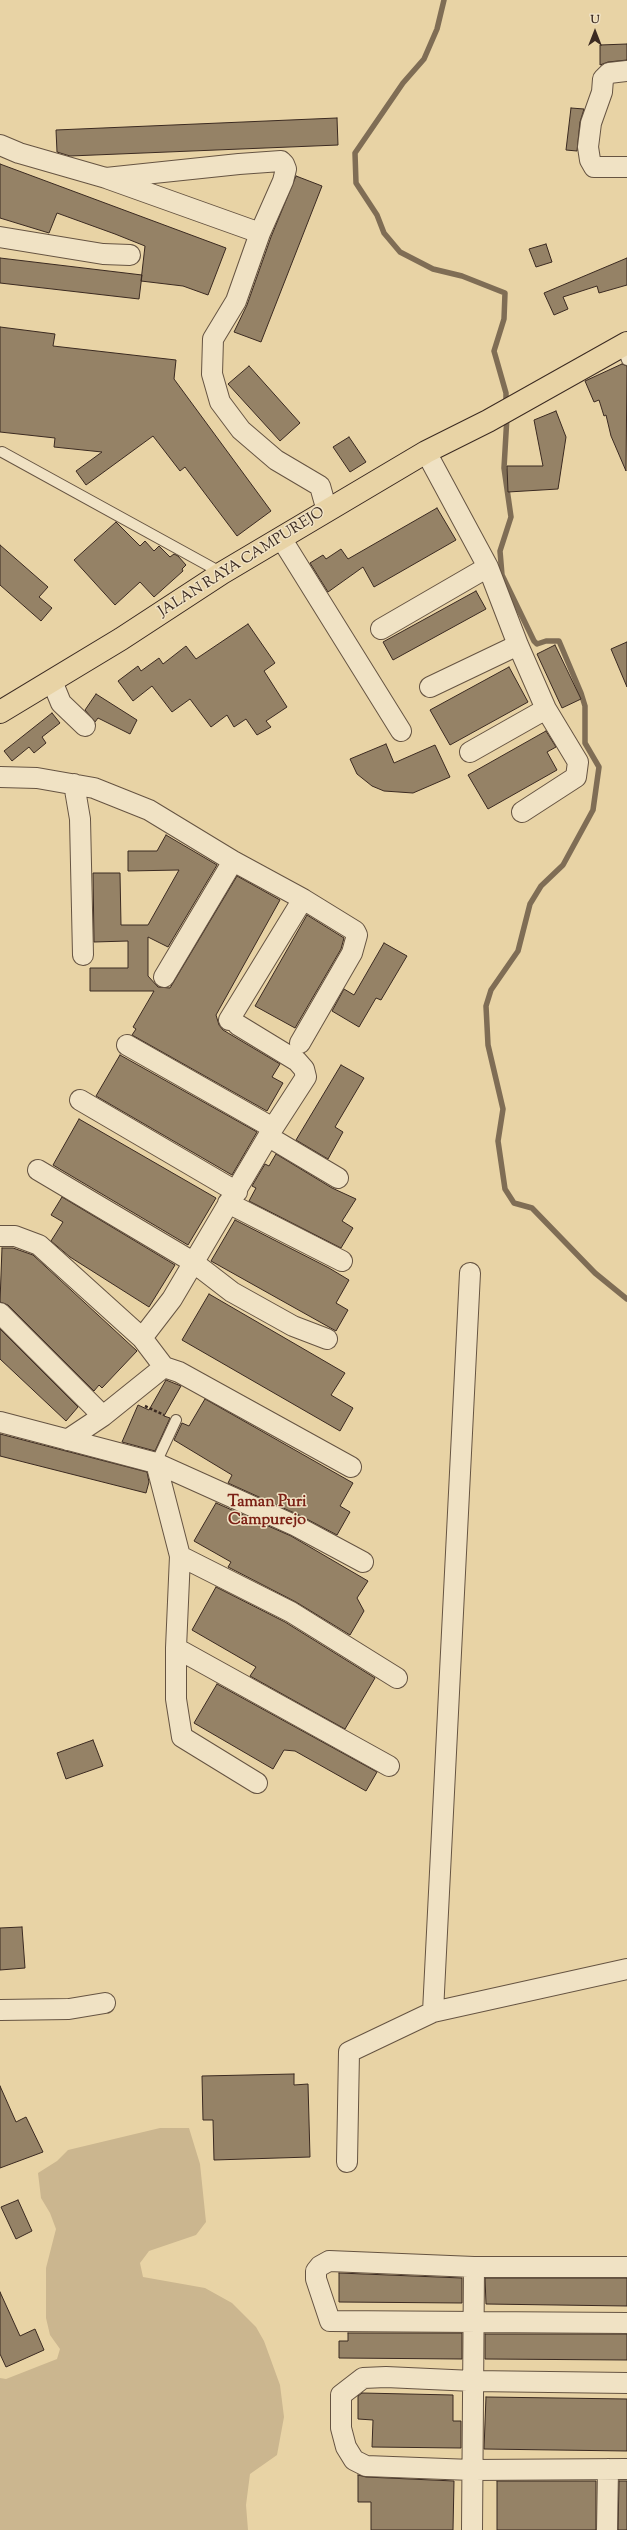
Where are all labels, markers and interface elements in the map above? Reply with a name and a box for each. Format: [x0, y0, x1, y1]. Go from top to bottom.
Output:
north arrow [575, 12, 615, 52]
text: U [591, 12, 599, 28]
street label: JALAN RAYA CAMPUREJO [156, 504, 328, 622]
district label: Taman Puri Campurejo [227, 1493, 307, 1531]

